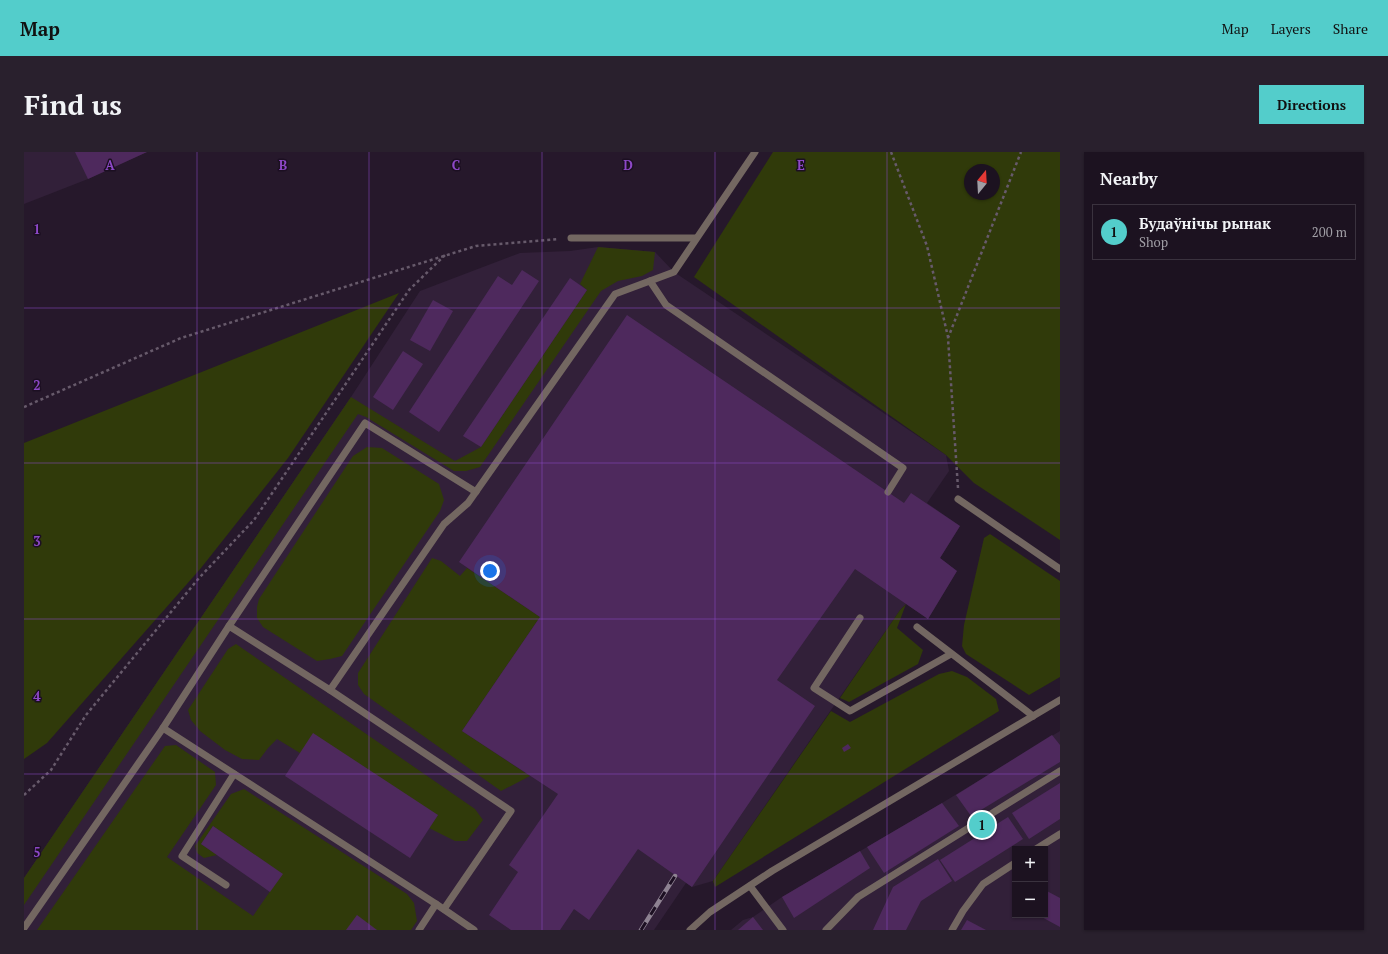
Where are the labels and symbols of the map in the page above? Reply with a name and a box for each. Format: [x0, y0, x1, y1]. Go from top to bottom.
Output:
text: A [105, 156, 115, 174]
text: B [279, 156, 287, 174]
text: C [452, 156, 460, 174]
text: D [623, 156, 633, 174]
text: E [797, 156, 805, 174]
north arrow [964, 164, 1000, 200]
text: 1 [33, 220, 41, 238]
text: 2 [33, 376, 41, 394]
text: 3 [33, 532, 41, 550]
your location [480, 561, 500, 581]
text: 4 [33, 687, 41, 705]
pin: 1 [969, 810, 995, 840]
text: 5 [33, 843, 41, 861]

